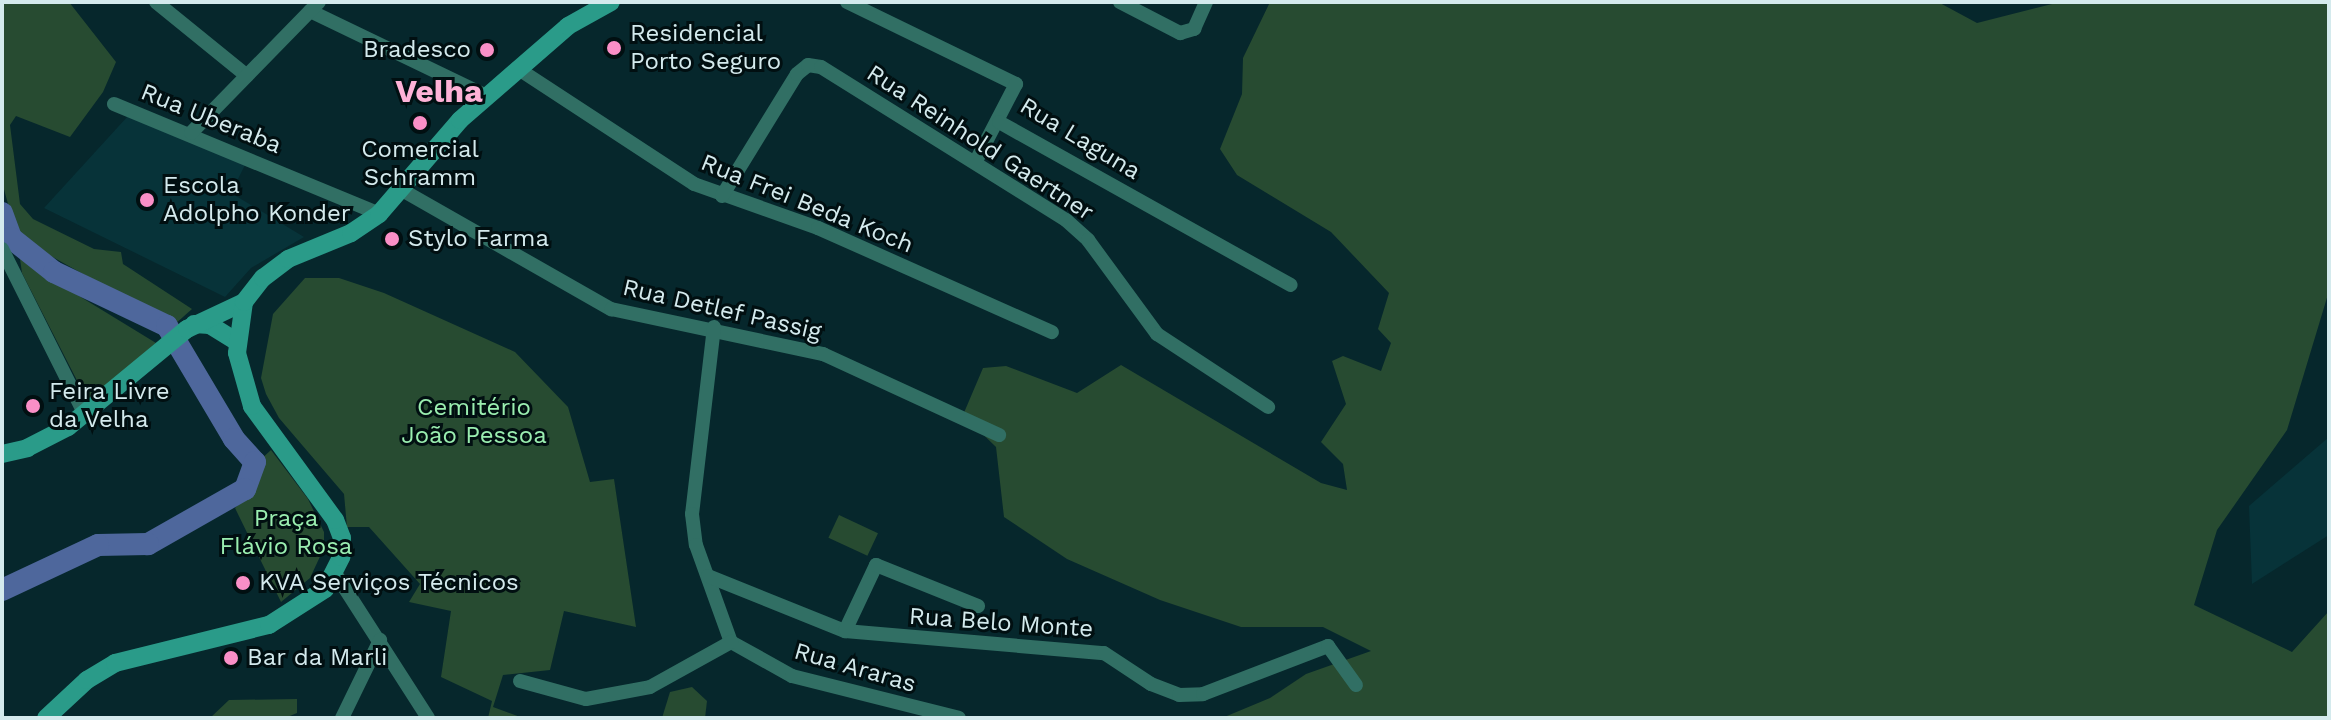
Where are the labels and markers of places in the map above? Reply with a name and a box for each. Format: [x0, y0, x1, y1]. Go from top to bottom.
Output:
place label: Residencial Porto Seguro [630, 20, 781, 76]
place label: Bradesco [363, 36, 471, 64]
marker: Residencial Porto Seguro [605, 39, 623, 57]
marker: Bradesco [478, 41, 496, 59]
marker: Comercial Schramm [411, 114, 429, 132]
place label: Comercial Schramm [361, 136, 479, 192]
place label: Escola Adolpho Konder [163, 172, 351, 228]
marker: Escola Adolpho Konder [138, 191, 156, 209]
place label: Stylo Farma [408, 225, 549, 253]
marker: Stylo Farma [383, 230, 401, 248]
place label: Feira Livre da Velha [49, 378, 170, 434]
marker: Feira Livre da Velha [24, 397, 42, 415]
place label: KVA Serviços Técnicos [259, 569, 520, 597]
marker: KVA Serviços Técnicos [234, 574, 252, 592]
place label: Bar da Marli [247, 644, 389, 672]
marker: Bar da Marli [222, 649, 240, 667]

